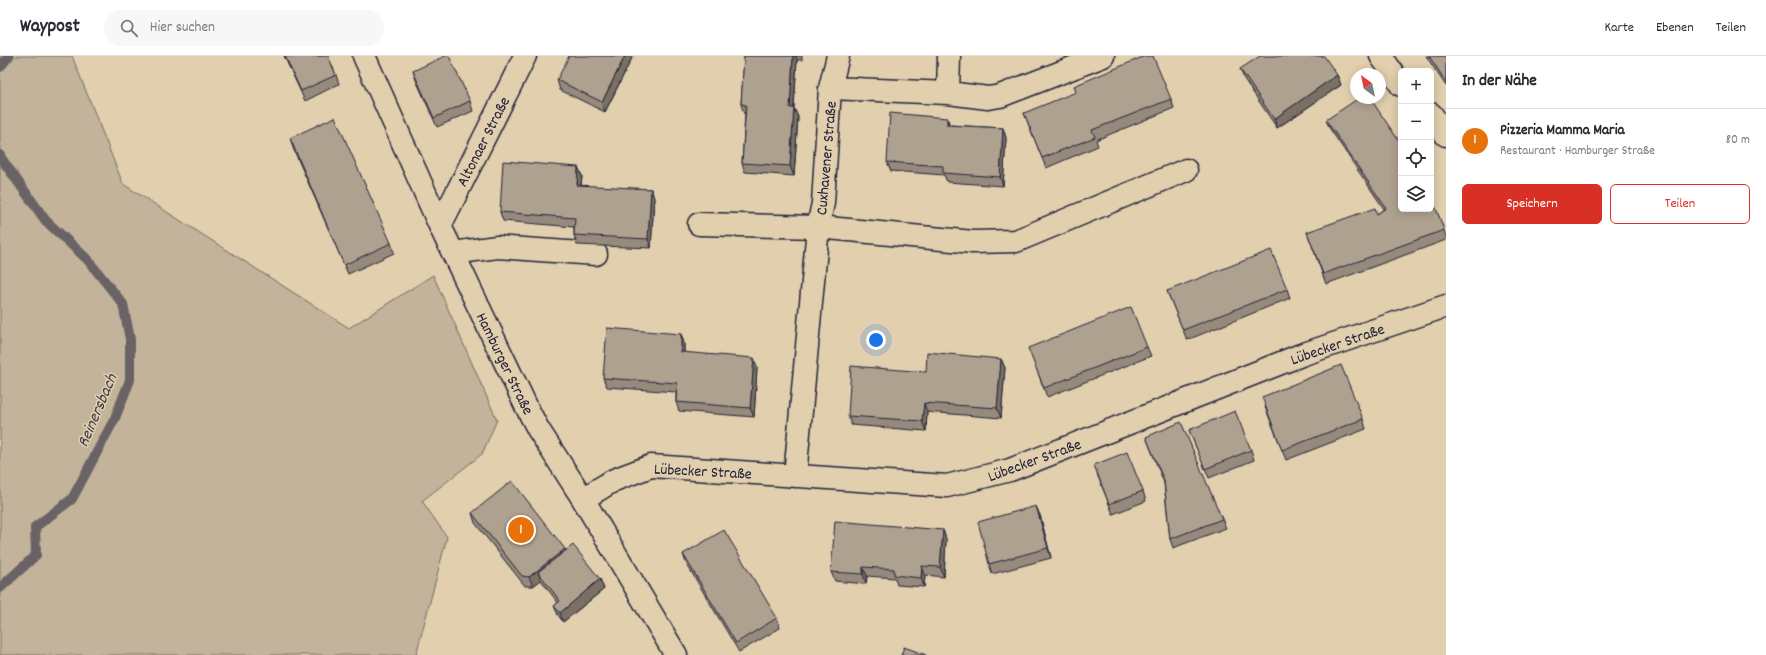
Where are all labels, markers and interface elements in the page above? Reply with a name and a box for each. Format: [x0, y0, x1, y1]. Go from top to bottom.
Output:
search box [104, 10, 384, 46]
text: Waypost [20, 14, 80, 41]
icon: search [118, 17, 140, 39]
text: Hier suchen [150, 17, 215, 39]
text: Karte [1604, 18, 1634, 38]
text: Ebenen [1656, 18, 1694, 38]
text: Teilen [1716, 18, 1746, 38]
north arrow [1350, 68, 1386, 104]
map controls [1398, 68, 1434, 212]
button: + [1398, 68, 1434, 104]
text: In der Nähe [1462, 70, 1537, 94]
street label: Altonaer Straße [452, 93, 517, 191]
street label: Cuxhavener Straße [811, 100, 844, 216]
button: − [1398, 104, 1434, 140]
text: Pizzeria Mamma Maria [1500, 120, 1624, 142]
text: 1 [1474, 131, 1476, 150]
text: 80 m [1726, 131, 1750, 150]
button: locate [1398, 140, 1434, 176]
text: Restaurant · Hamburger Straße [1500, 142, 1655, 161]
button: layers [1398, 176, 1434, 212]
button: Speichern [1462, 184, 1602, 224]
button: Teilen [1610, 184, 1750, 224]
street label: Hamburger Straße [469, 309, 538, 419]
street label: Lübecker Straße [1288, 319, 1388, 372]
your location [866, 330, 886, 350]
water label: Reinersbach [73, 370, 125, 452]
street label: Lübecker Straße [985, 434, 1085, 489]
street label: Lübecker Straße [653, 458, 752, 487]
pin: 1 [508, 515, 534, 545]

